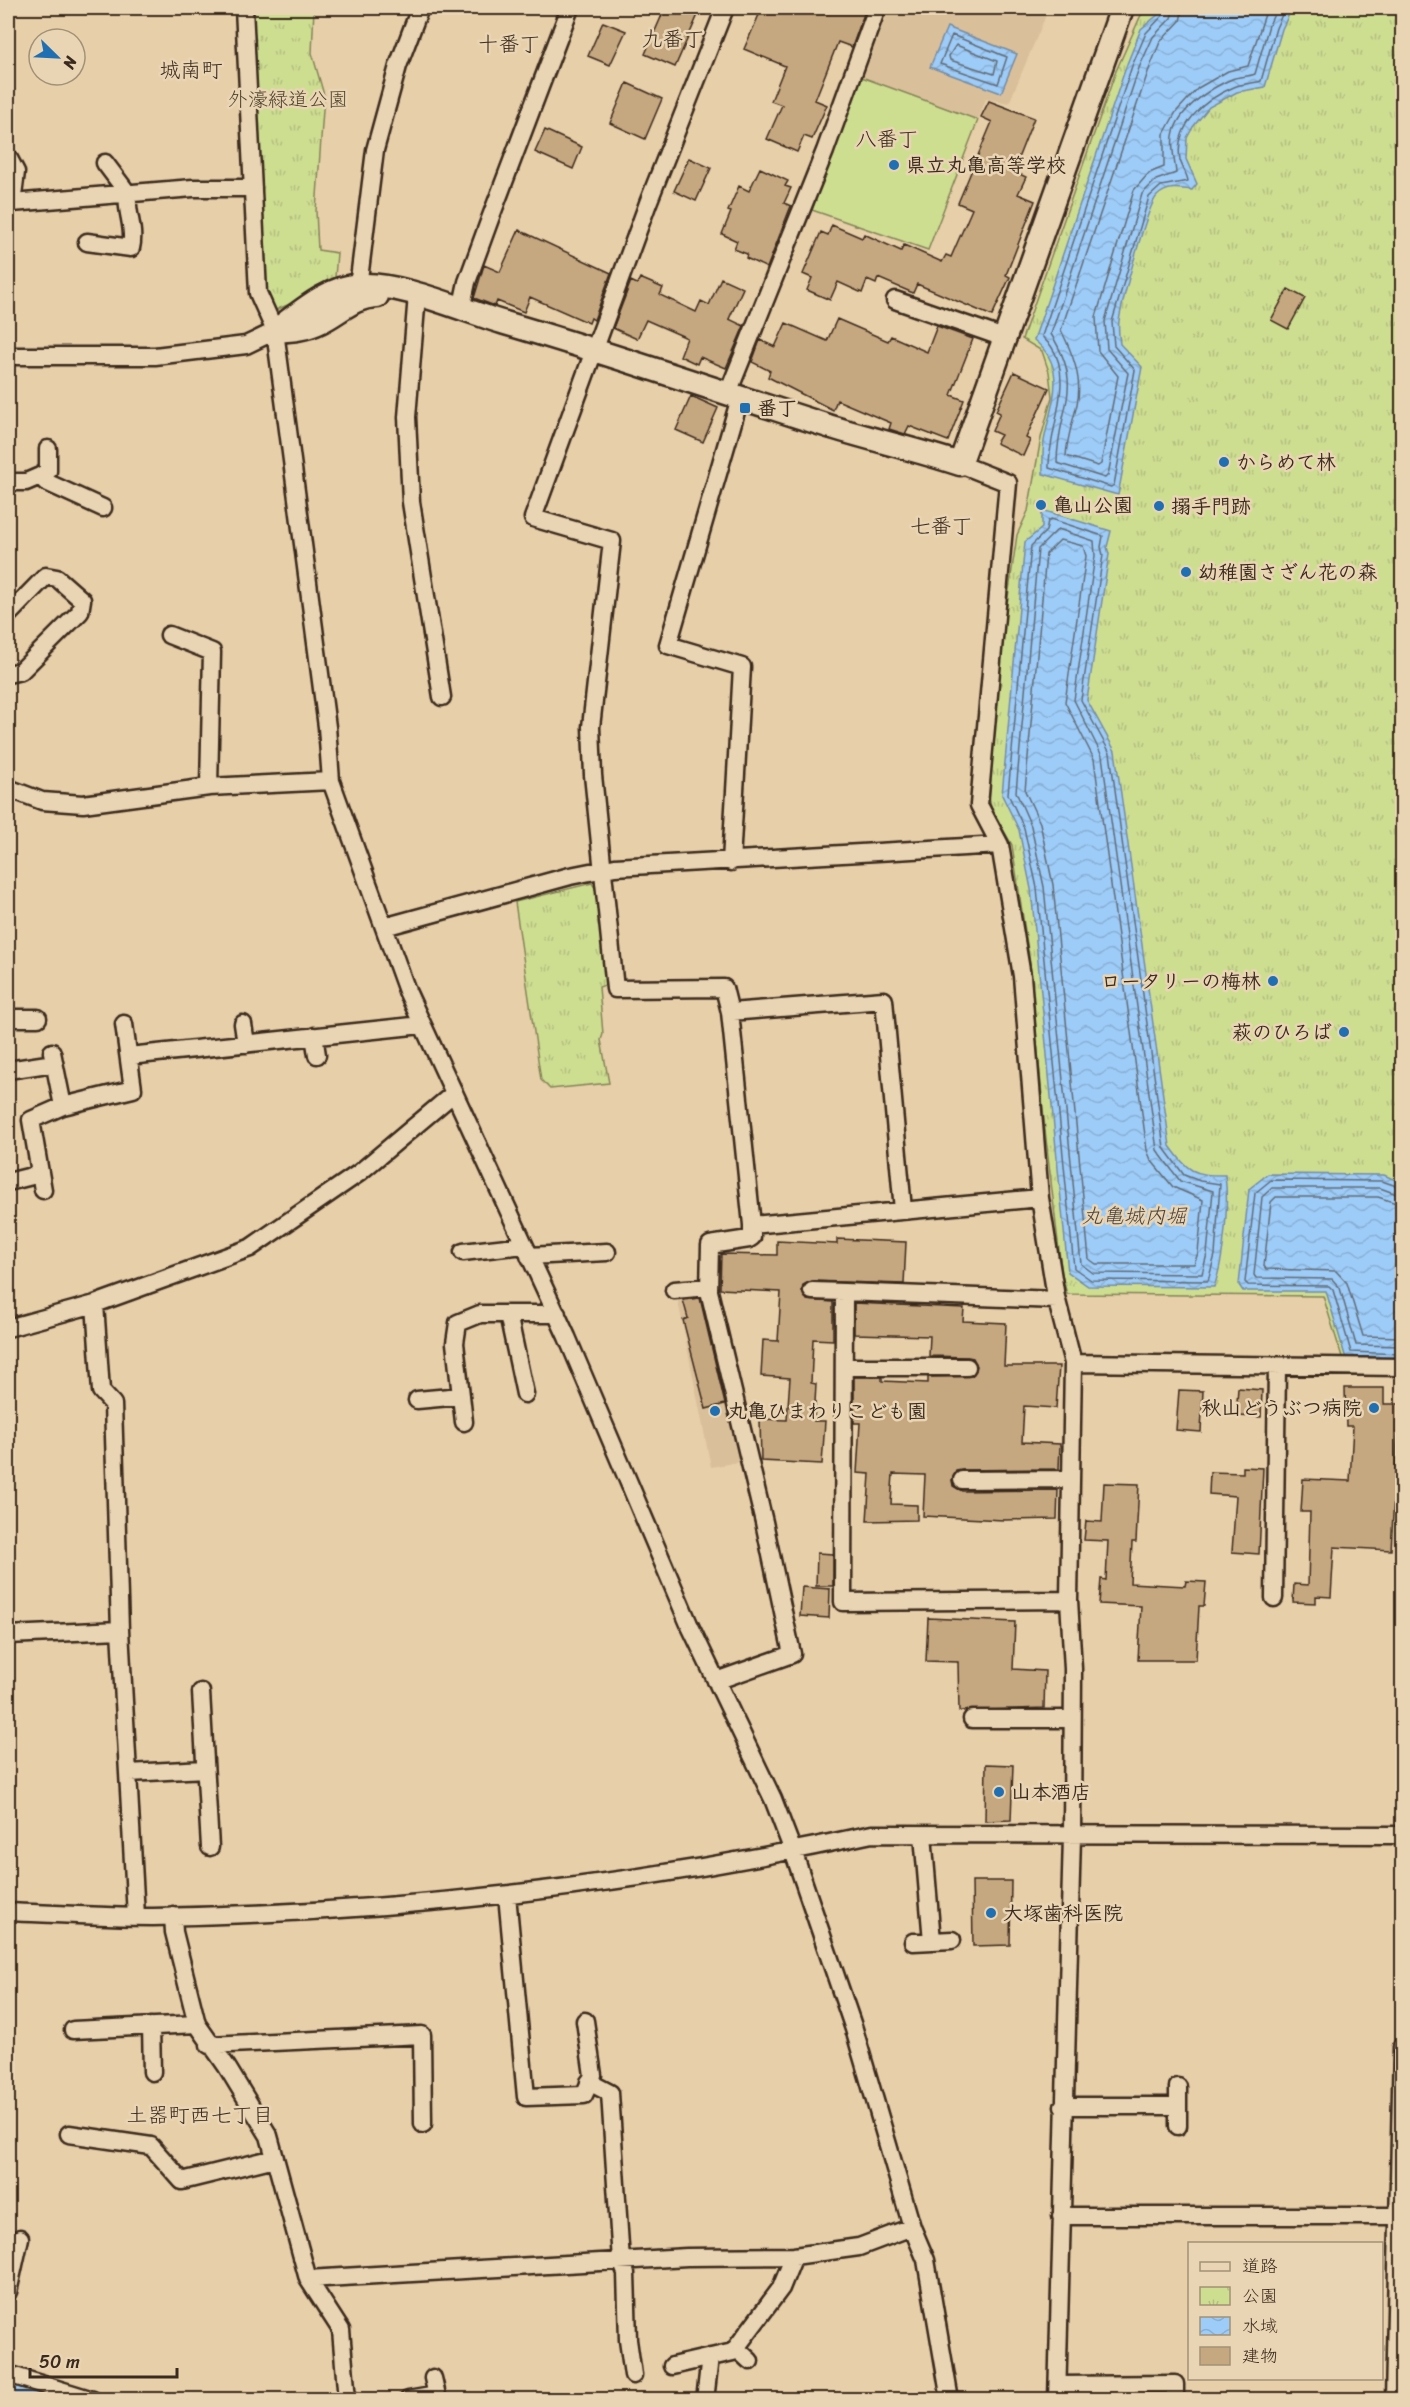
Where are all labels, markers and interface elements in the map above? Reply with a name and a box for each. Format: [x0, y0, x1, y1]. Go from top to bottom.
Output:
district label: 九番丁 [642, 20, 705, 58]
district label: 十番丁 [478, 25, 541, 63]
north arrow [27, 27, 87, 87]
text: N [54, 51, 86, 75]
district label: 城南町 [160, 51, 223, 89]
park label: 外濠緑道公園 [228, 82, 348, 117]
district label: 八番丁 [856, 120, 919, 158]
place label: 県立丸亀高等学校 [906, 148, 1066, 183]
marker: 県立丸亀高等学校 [887, 158, 901, 172]
place label: 番丁 [757, 391, 797, 426]
marker: 番丁 [738, 401, 752, 415]
place label: からめて林 [1236, 445, 1336, 480]
marker: からめて林 [1217, 455, 1231, 469]
place label: 亀山公園 [1053, 488, 1133, 523]
place label: 搦手門跡 [1171, 489, 1251, 524]
marker: 亀山公園 [1034, 498, 1048, 512]
marker: 搦手門跡 [1152, 499, 1166, 513]
district label: 七番丁 [910, 507, 973, 545]
place label: 幼稚園さざん花の森 [1198, 555, 1378, 590]
marker: 幼稚園さざん花の森 [1179, 565, 1193, 579]
place label: ロータリーの梅林 [1101, 964, 1261, 999]
marker: ロータリーの梅林 [1266, 974, 1280, 988]
place label: 萩のひろば [1232, 1015, 1332, 1050]
marker: 萩のひろば [1337, 1025, 1351, 1039]
water label: 丸亀城内堀 [1082, 1197, 1188, 1235]
place label: 秋山どうぶつ病院 [1201, 1391, 1362, 1426]
place label: 丸亀ひまわりこども園 [727, 1394, 927, 1429]
marker: 秋山どうぶつ病院 [1367, 1401, 1381, 1415]
marker: 丸亀ひまわりこども園 [708, 1404, 722, 1418]
place label: 山本酒店 [1011, 1775, 1091, 1810]
marker: 山本酒店 [992, 1785, 1006, 1799]
place label: 大塚歯科医院 [1003, 1896, 1123, 1931]
marker: 大塚歯科医院 [984, 1906, 998, 1920]
district label: 土器町西七丁目 [127, 2096, 274, 2134]
legend [1188, 2242, 1383, 2380]
text: 道路 [1242, 2250, 1278, 2282]
text: 公園 [1242, 2280, 1278, 2312]
text: 水域 [1242, 2310, 1278, 2342]
text: 建物 [1242, 2340, 1278, 2372]
scale bar [30, 2341, 177, 2379]
text: 50 m [39, 2346, 80, 2378]

